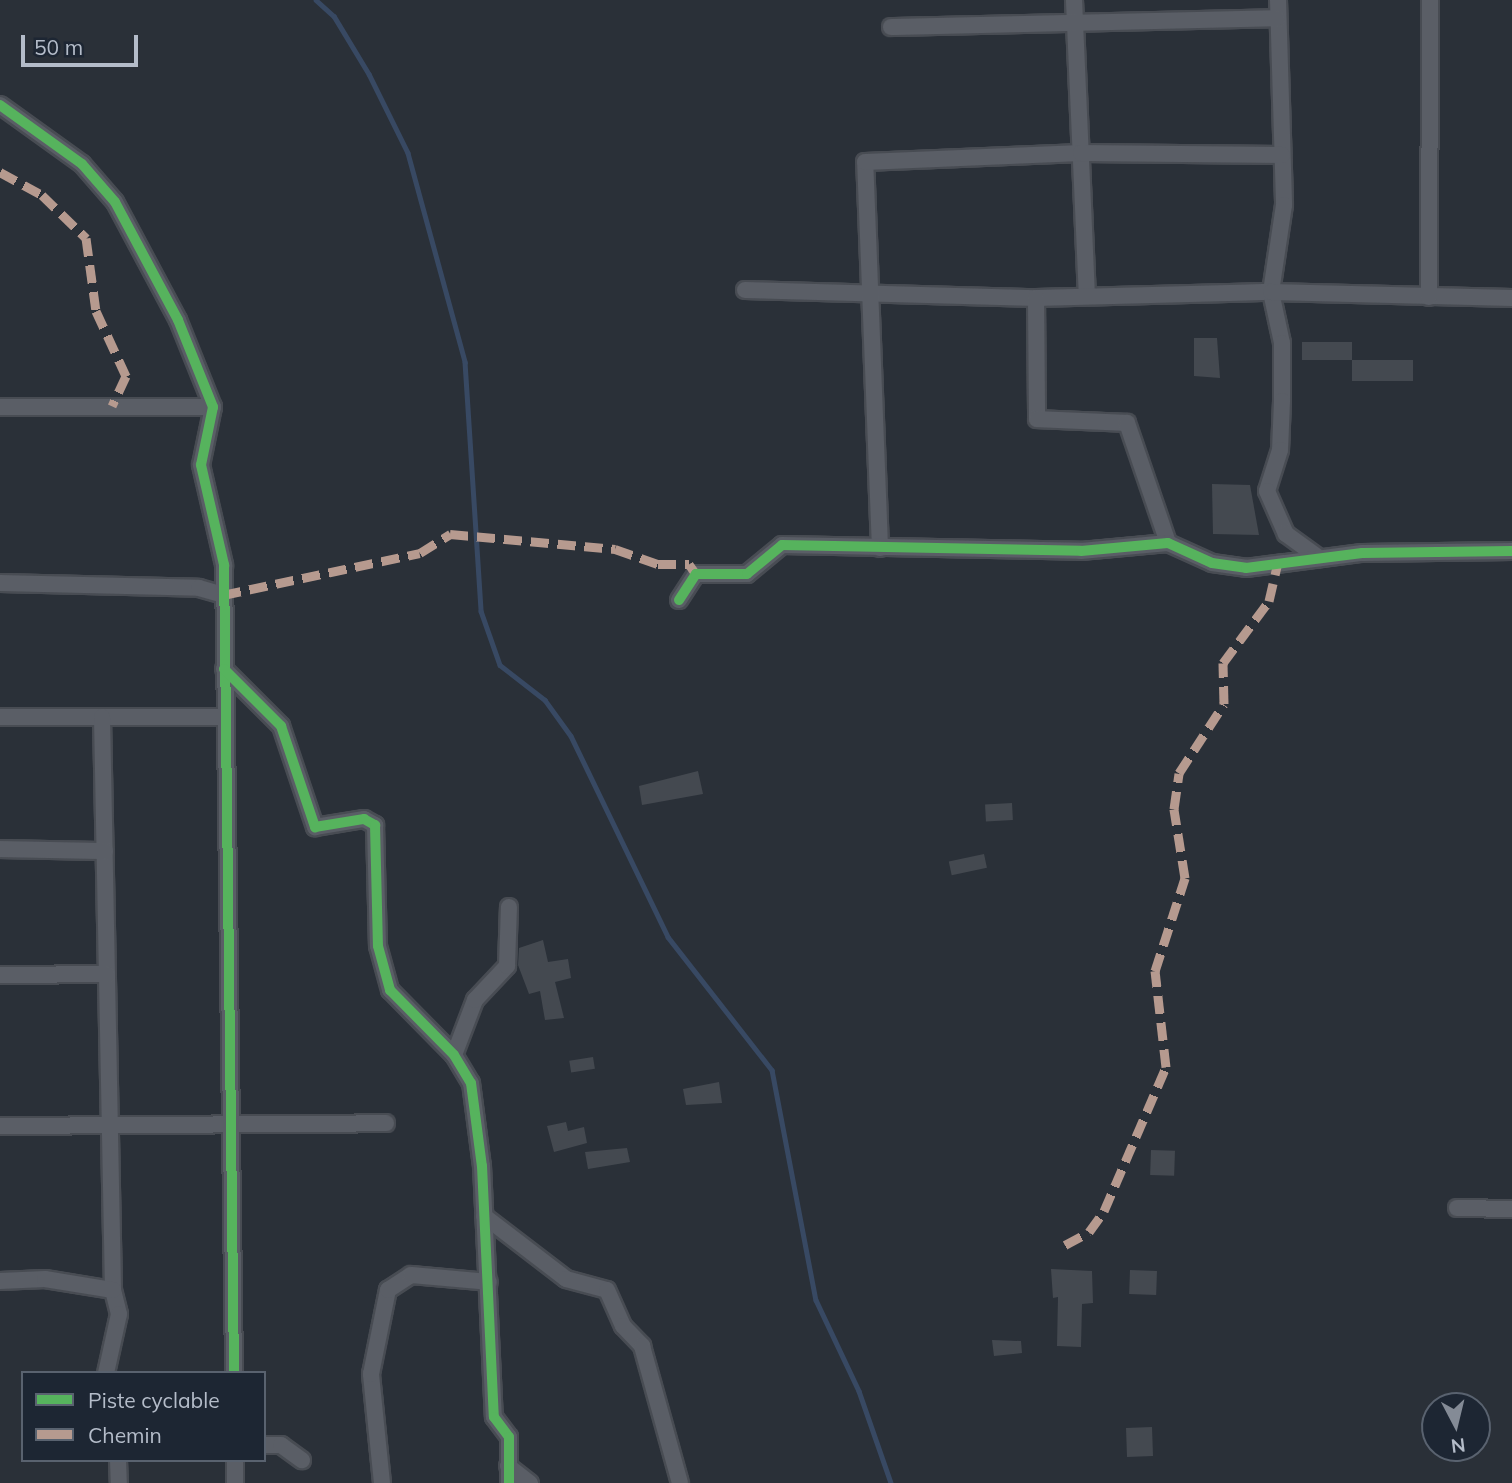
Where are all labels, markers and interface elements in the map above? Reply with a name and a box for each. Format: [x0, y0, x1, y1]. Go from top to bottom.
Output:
scale bar [24, 21, 142, 65]
text: 50 m [34, 34, 83, 60]
legend [21, 1371, 266, 1462]
text: Piste cyclable [88, 1387, 220, 1413]
north arrow [1421, 1392, 1491, 1462]
text: Chemin [88, 1422, 162, 1448]
text: N [1450, 1433, 1467, 1459]

